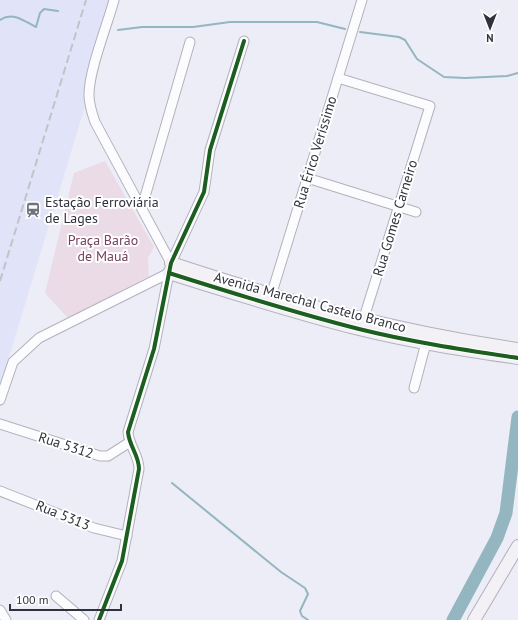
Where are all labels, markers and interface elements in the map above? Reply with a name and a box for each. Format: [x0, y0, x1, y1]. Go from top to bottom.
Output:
north arrow [470, 8, 510, 48]
text: N [486, 31, 494, 45]
street label: Rua Érico Veríssimo [289, 94, 341, 210]
street label: Rua Gomes Carneiro [369, 158, 421, 278]
place label: Estação Ferroviária de Lages [45, 193, 159, 227]
station icon: Estação Ferroviária de Lages [24, 201, 42, 219]
park label: Praça Barão de Mauá [68, 231, 138, 265]
street label: Avenida Marechal Castelo Branco [212, 268, 408, 336]
street label: Rua 5312 [36, 428, 96, 462]
street label: Rua 5313 [33, 496, 93, 534]
scale bar [10, 586, 121, 612]
text: 100 m [16, 592, 49, 607]

